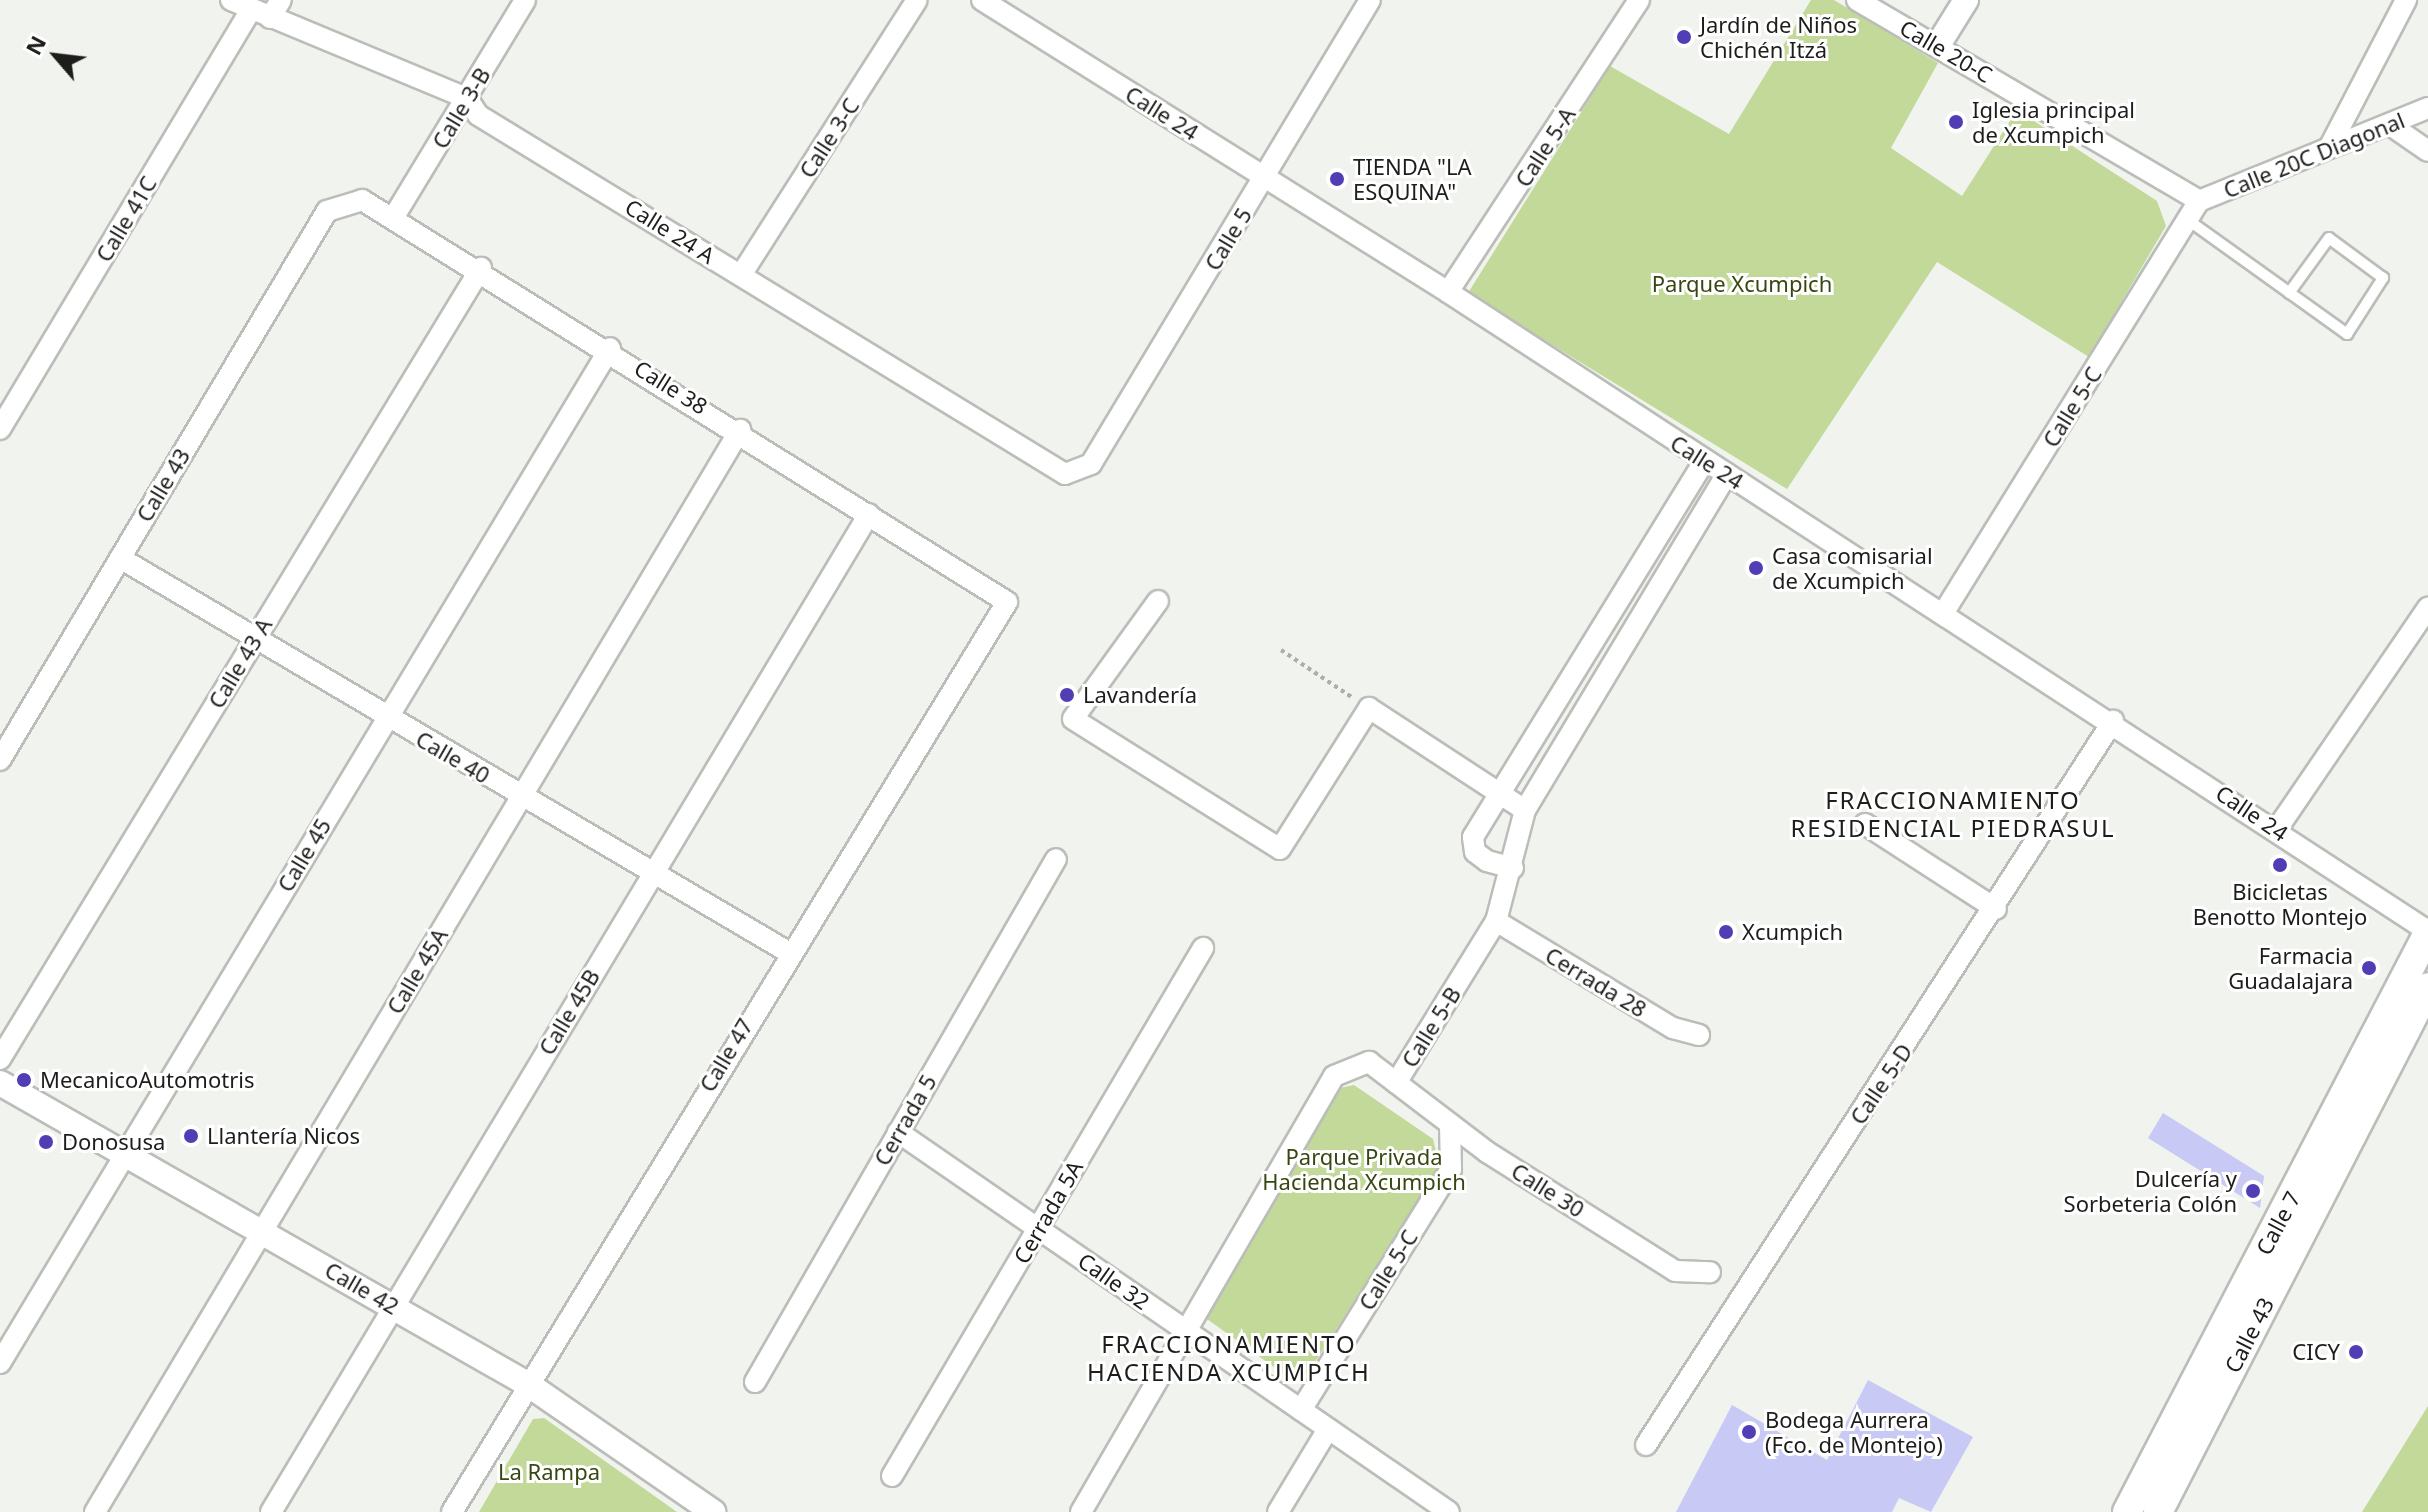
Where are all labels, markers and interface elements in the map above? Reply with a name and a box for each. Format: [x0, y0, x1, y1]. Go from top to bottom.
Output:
place label: Jardín de Niños Chichén Itzá [1700, 11, 1857, 62]
street label: Calle 20-C [1895, 14, 1997, 88]
north arrow [16, 16, 96, 96]
marker: Jardín de Niños Chichén Itzá [1675, 28, 1693, 46]
text: N [17, 30, 52, 60]
street label: Calle 3-B [427, 63, 495, 153]
street label: Calle 24 [1121, 80, 1203, 146]
street label: Calle 3-C [794, 93, 864, 183]
place label: Iglesia principal de Xcumpich [1972, 96, 2135, 148]
street label: Calle 5-A [1510, 102, 1580, 192]
street label: Calle 20C Diagonal [2220, 107, 2408, 203]
marker: Iglesia principal de Xcumpich [1947, 113, 1965, 131]
place label: TIENDA "LA ESQUINA" [1353, 153, 1472, 204]
marker: TIENDA "LA ESQUINA" [1328, 170, 1346, 188]
street label: Calle 41C [90, 172, 162, 266]
street label: Calle 24 A [620, 193, 720, 269]
street label: Calle 5 [1199, 203, 1257, 275]
park label: Parque Xcumpich [1652, 271, 1832, 297]
street label: Calle 38 [630, 354, 712, 420]
street label: Calle 5-C [2037, 362, 2107, 452]
street label: Calle 24 [1666, 429, 1748, 495]
street label: Calle 43 [131, 444, 195, 526]
place label: Casa comisarial de Xcumpich [1772, 542, 1933, 594]
marker: Casa comisarial de Xcumpich [1747, 559, 1765, 577]
street label: Calle 43 A [203, 613, 277, 713]
place label: Lavandería [1083, 682, 1197, 708]
marker: Lavandería [1058, 686, 1076, 704]
street label: Calle 40 [411, 725, 495, 789]
street label: Calle 24 [2211, 779, 2293, 847]
district label: FRACCIONAMIENTO RESIDENCIAL PIEDRASUL [1790, 786, 2116, 842]
street label: Calle 45 [272, 814, 336, 896]
marker: Bicicletas Benotto Montejo [2271, 856, 2289, 874]
place label: Bicicletas Benotto Montejo [2193, 878, 2367, 930]
place label: Xcumpich [1742, 919, 1843, 945]
marker: Xcumpich [1717, 923, 1735, 941]
street label: Calle 45A [381, 924, 453, 1018]
street label: Cerrada 28 [1541, 942, 1651, 1022]
place label: Farmacia Guadalajara [2228, 942, 2353, 994]
marker: Farmacia Guadalajara [2360, 959, 2378, 977]
street label: Calle 45B [533, 964, 605, 1060]
street label: Calle 5-B [1396, 982, 1466, 1072]
street label: Calle 47 [694, 1014, 758, 1096]
street label: Calle 5-D [1844, 1039, 1918, 1129]
place label: MecanicoAutomotris [40, 1067, 254, 1093]
street label: Cerrada 5 [868, 1070, 942, 1170]
marker: MecanicoAutomotris [15, 1071, 33, 1089]
place label: Llantería Nicos [207, 1123, 360, 1149]
marker: Llantería Nicos [182, 1127, 200, 1145]
place label: Donosusa [62, 1129, 165, 1155]
marker: Donosusa [37, 1133, 55, 1151]
park label: Parque Privada Hacienda Xcumpich [1262, 1143, 1466, 1194]
street label: Cerrada 5A [1008, 1156, 1088, 1268]
street label: Calle 30 [1507, 1157, 1589, 1223]
place label: Dulcería y Sorbeteria Colón [2064, 1165, 2237, 1216]
marker: Dulcería y Sorbeteria Colón [2244, 1182, 2262, 1200]
street label: Calle 7 [2250, 1187, 2306, 1259]
street label: Calle 5-C [1353, 1225, 1423, 1315]
street label: Calle 32 [1073, 1247, 1155, 1315]
street label: Calle 42 [320, 1256, 404, 1320]
street label: Calle 43 [2219, 1293, 2279, 1377]
district label: FRACCIONAMIENTO HACIENDA XCUMPICH [1087, 1330, 1371, 1386]
place label: CICY [2292, 1339, 2340, 1365]
marker: CICY [2347, 1343, 2365, 1361]
place label: Bodega Aurrera (Fco. de Montejo) [1765, 1406, 1943, 1458]
marker: Bodega Aurrera (Fco. de Montejo) [1740, 1423, 1758, 1441]
park label: La Rampa [498, 1459, 600, 1485]

